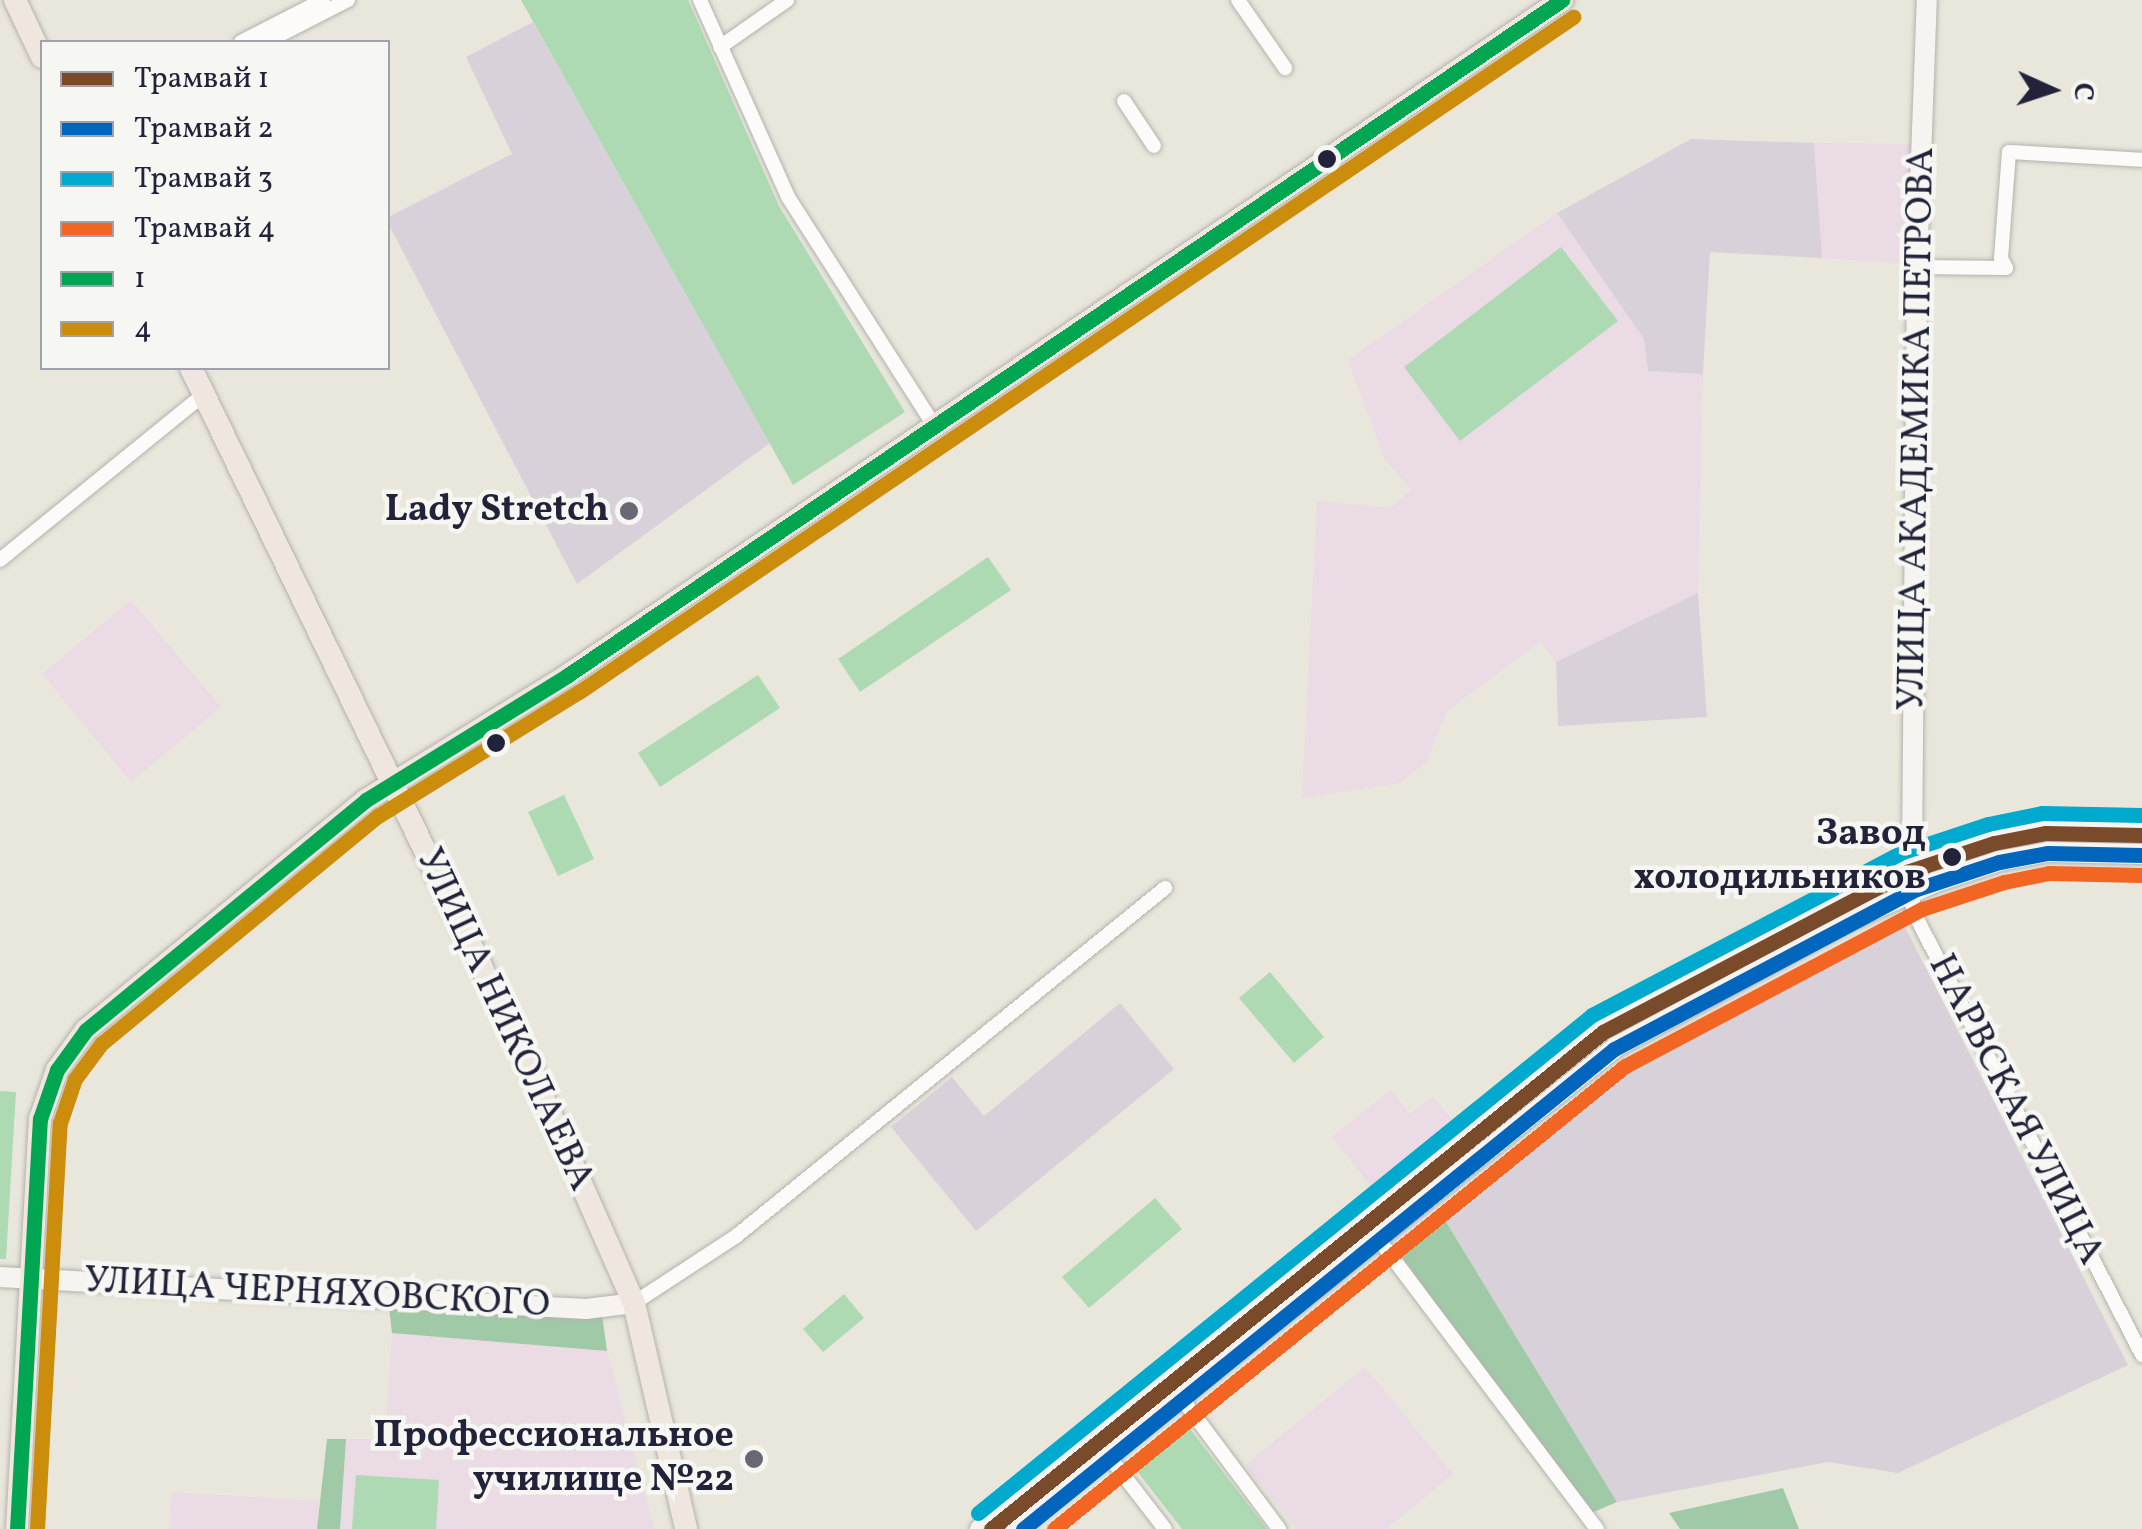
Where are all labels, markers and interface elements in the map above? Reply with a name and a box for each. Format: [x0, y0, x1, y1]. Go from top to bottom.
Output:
legend [40, 40, 390, 370]
north arrow [2002, 40, 2102, 140]
text: Трамвай 1 [134, 58, 269, 100]
text: С [2063, 82, 2102, 102]
text: Трамвай 2 [134, 108, 274, 150]
street label: УЛИЦА АКАДЕМИКА ПЕТРОВА [1890, 147, 1946, 711]
unlabelled marker [1317, 149, 1337, 169]
text: Трамвай 3 [134, 158, 273, 200]
text: Трамвай 4 [134, 208, 275, 250]
text: 1 [134, 258, 146, 300]
text: 4 [134, 308, 152, 350]
place label: Lady Stretch [384, 488, 609, 534]
marker: Lady Stretch [618, 500, 640, 522]
unlabelled marker [486, 733, 506, 753]
place label: Завод холодильников [1634, 812, 1926, 902]
marker: Завод холодильников [1935, 840, 1969, 874]
street label: УЛИЦА НИКОЛАЕВА [405, 842, 603, 1198]
street label: НАРВСКАЯ УЛИЦА [1917, 947, 2113, 1273]
street label: УЛИЦА ЧЕРНЯХОВСКОГО [83, 1259, 551, 1329]
place label: Профессиональное училище №22 [373, 1414, 734, 1504]
marker: Профессиональное училище №22 [743, 1448, 765, 1470]

